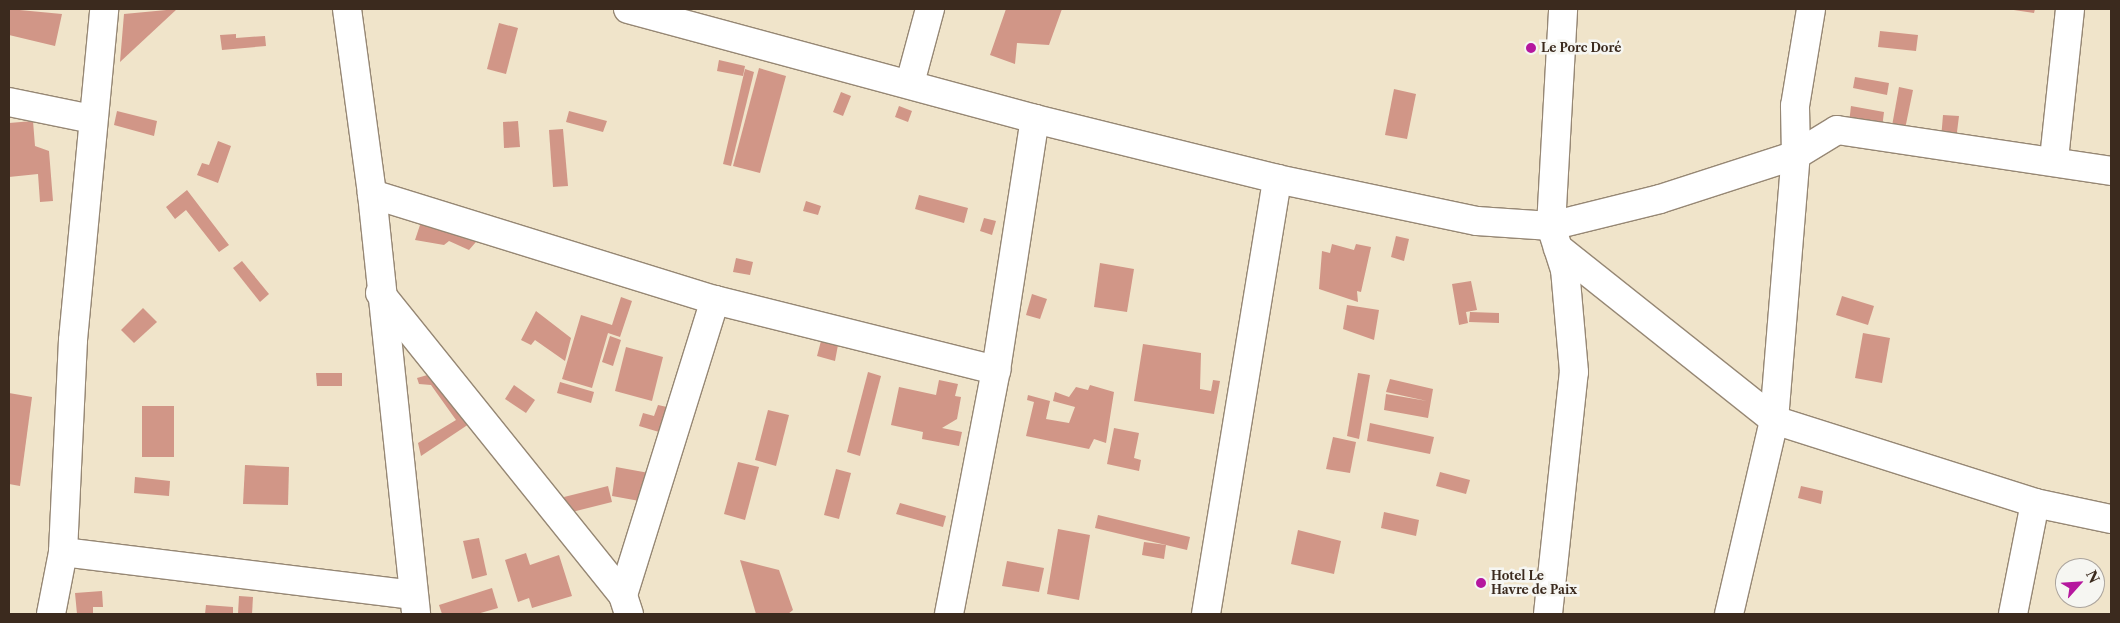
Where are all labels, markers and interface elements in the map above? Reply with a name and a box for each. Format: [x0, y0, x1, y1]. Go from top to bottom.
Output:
place label: Le Porc Doré [1541, 41, 1621, 55]
marker: Le Porc Doré [1525, 42, 1537, 54]
north arrow [2055, 558, 2105, 608]
text: N [2082, 567, 2103, 586]
place label: Hotel Le Havre de Paix [1491, 569, 1577, 597]
marker: Hotel Le Havre de Paix [1475, 577, 1487, 589]

